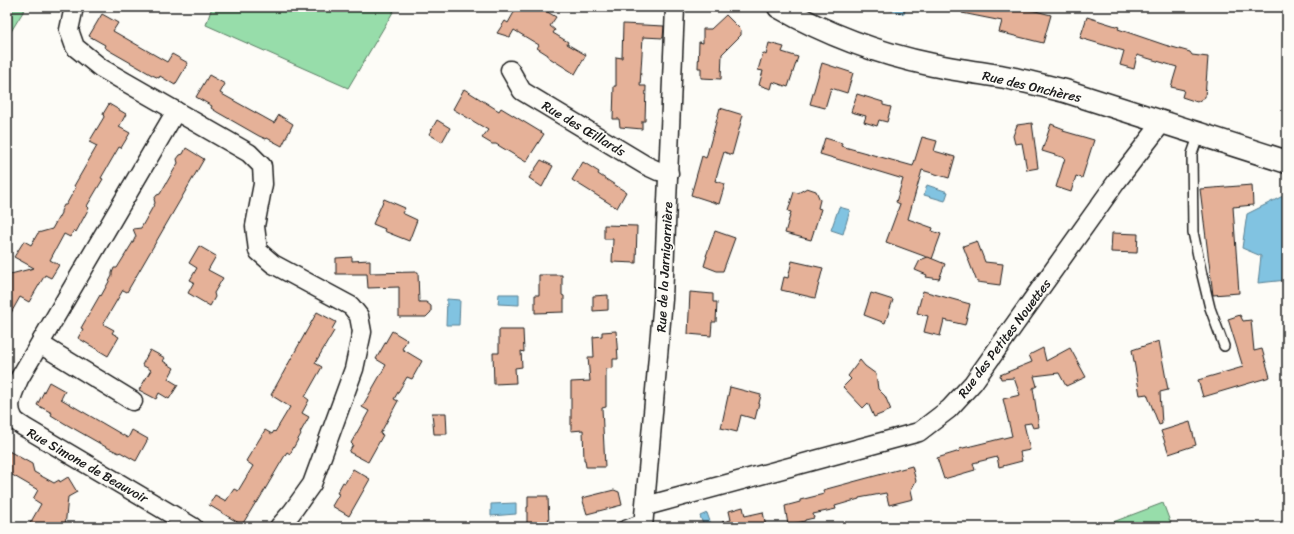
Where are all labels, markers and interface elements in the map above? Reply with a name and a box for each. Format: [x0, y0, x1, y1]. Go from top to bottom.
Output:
street label: Rue des Onchères [980, 64, 1085, 109]
street label: Rue des Œillards [537, 94, 631, 163]
street label: Rue de la Jarnigarnière [650, 201, 679, 333]
street label: Rue des Petites Nouettes [952, 273, 1058, 403]
street label: Rue Simone de Beauvoir [23, 421, 153, 510]

